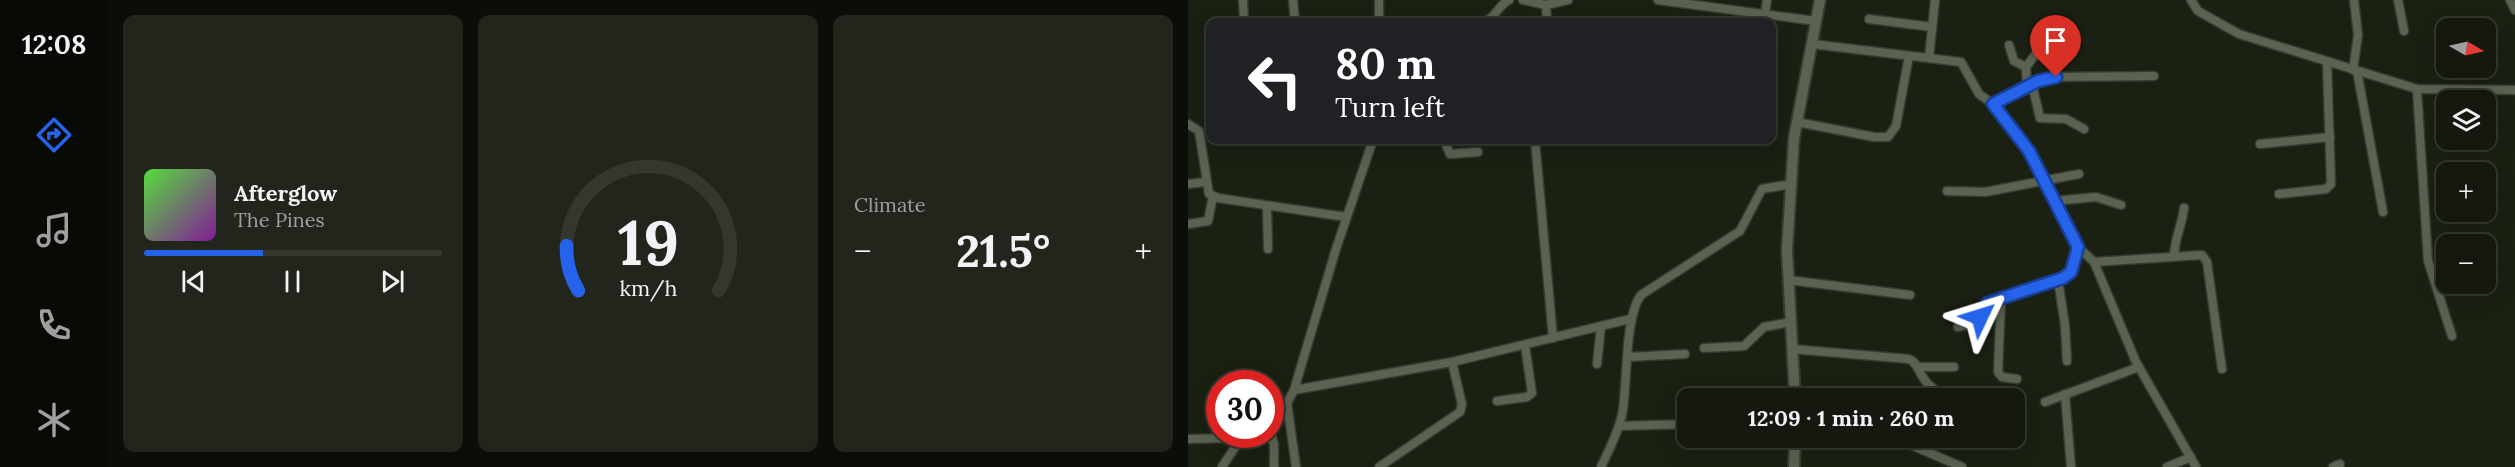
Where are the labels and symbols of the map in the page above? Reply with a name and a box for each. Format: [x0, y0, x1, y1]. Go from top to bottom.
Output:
pin [2030, 15, 2081, 77]
north arrow [2436, 18, 2496, 78]
position arrow [1948, 285, 2012, 349]
speed limit sign: 30 [1206, 370, 1284, 448]

